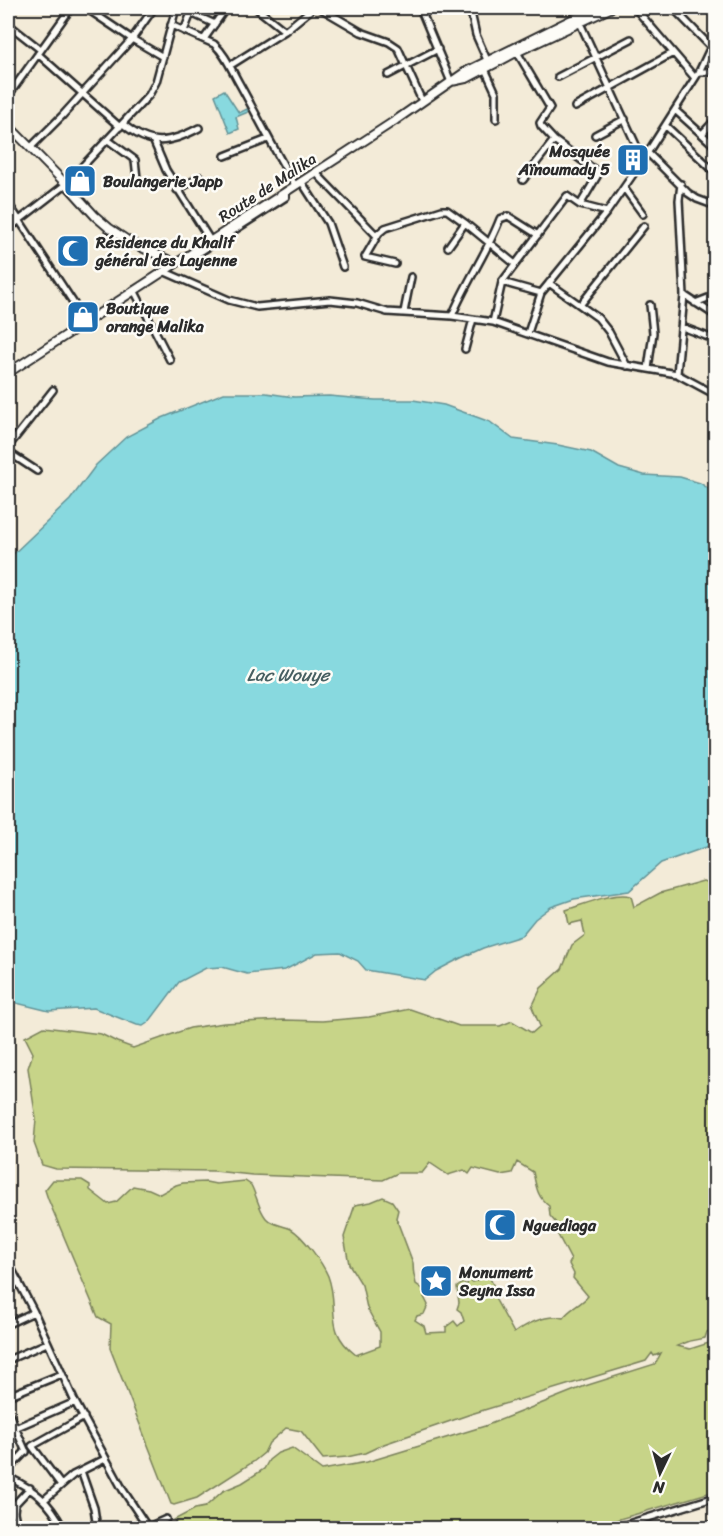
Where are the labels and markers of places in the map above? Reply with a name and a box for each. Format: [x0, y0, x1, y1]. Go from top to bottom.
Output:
place label: Mosquée Aïnoumady 5 [518, 137, 610, 184]
building icon: Mosquée Aïnoumady 5 [615, 142, 651, 178]
shop icon: Boulangerie Japp [62, 163, 98, 199]
place label: Boulangerie Japp [103, 167, 223, 196]
place label: Résidence du Khalif général des Layenne [94, 228, 238, 275]
mosque icon: Résidence du Khalif général des Layenne [55, 233, 91, 269]
place label: Boutique orange Malika [106, 294, 205, 341]
shop icon: Boutique orange Malika [65, 299, 101, 335]
mosque icon: Nguediaga [482, 1207, 518, 1243]
place label: Nguediaga [522, 1211, 597, 1240]
place label: Monument Seyna Issa [458, 1258, 536, 1305]
place icon: Monument Seyna Issa [418, 1263, 454, 1299]

